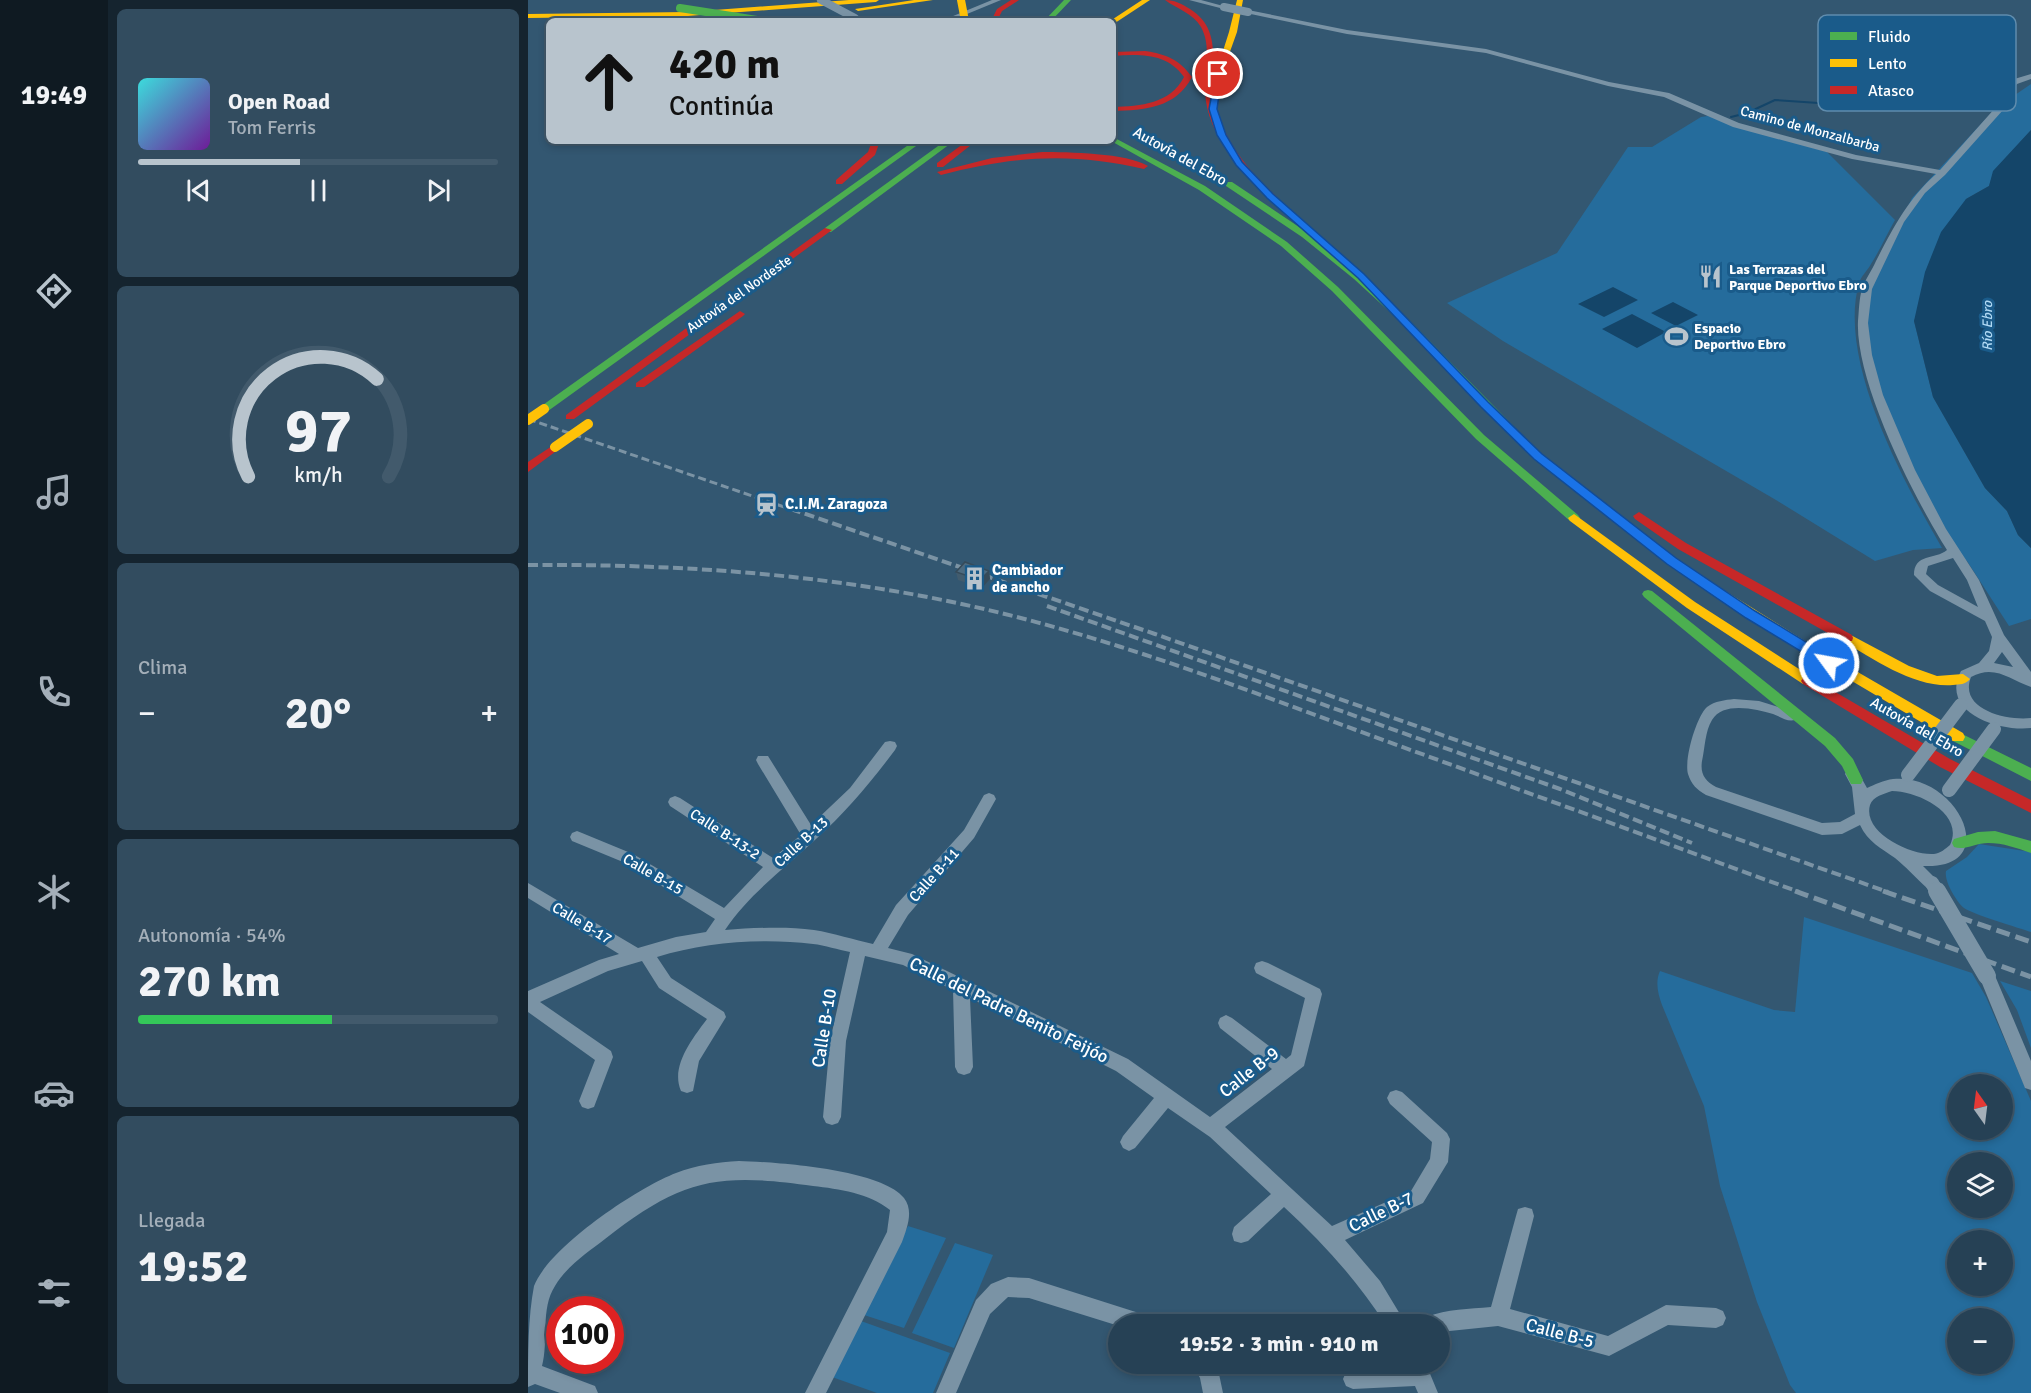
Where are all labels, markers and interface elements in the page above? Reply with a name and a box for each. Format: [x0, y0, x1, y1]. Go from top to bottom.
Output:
legend [1818, 15, 2016, 111]
text: Fluido [1868, 27, 1911, 47]
text: 420 m [669, 39, 780, 90]
icon: ahead [570, 42, 648, 120]
pin [1192, 48, 1243, 99]
text: Lento [1868, 54, 1906, 74]
icon: arrive [1201, 57, 1234, 90]
text: 19:49 [21, 79, 87, 112]
text: Atasco [1868, 81, 1914, 101]
text: Open Road [228, 88, 330, 115]
text: Continúa [669, 90, 774, 123]
street label: Camino de Monzalbarba [1738, 102, 1882, 156]
text: Tom Ferris [228, 115, 316, 140]
street label: Autovía del Ebro [1130, 123, 1230, 189]
icon: previous [182, 174, 215, 207]
icon: pause [302, 174, 335, 207]
icon: next [422, 174, 455, 207]
street label: Autovía del Nordeste [683, 251, 795, 337]
place label: Las Terrazas del Parque Deportivo Ebro [1729, 261, 1866, 294]
restaurant icon: Las Terrazas del Parque Deportivo Ebro [1698, 264, 1724, 290]
icon: directions [33, 270, 75, 312]
water label: Río Ebro [1979, 300, 1996, 351]
place label: Espacio Deportivo Ebro [1694, 320, 1786, 353]
sports icon: Espacio Deportivo Ebro [1663, 323, 1689, 349]
text: 97 [284, 392, 352, 469]
text: km/h [294, 462, 342, 488]
icon: music [33, 471, 75, 513]
station icon: C.I.M. Zaragoza [754, 491, 780, 517]
place label: C.I.M. Zaragoza [785, 495, 888, 513]
place label: Cambiador de ancho [992, 561, 1063, 596]
building icon: Cambiador de ancho [961, 566, 987, 592]
position arrow [1797, 631, 1861, 695]
text: Clima [138, 655, 187, 680]
icon: phone [33, 671, 75, 713]
text: 20° [285, 686, 351, 741]
text: − [138, 693, 156, 734]
text: + [480, 693, 498, 734]
street label: Autovía del Ebro [1867, 693, 1967, 761]
street label: Calle B-13-2 [687, 805, 763, 863]
street label: Calle B-13 [770, 813, 832, 871]
street label: Calle B-11 [905, 844, 963, 906]
street label: Calle B-15 [620, 850, 686, 898]
icon: climate [33, 871, 75, 913]
street label: Calle B-17 [549, 898, 615, 948]
text: Autonomía · 54% [138, 923, 286, 948]
street label: Calle del Padre Benito Feijóo [906, 952, 1112, 1068]
text: 270 km [138, 954, 281, 1009]
street label: Calle B-10 [807, 987, 841, 1069]
street label: Calle B-9 [1215, 1042, 1283, 1102]
icon: car [33, 1072, 75, 1114]
north arrow [1947, 1074, 2013, 1140]
map controls [1947, 1074, 2013, 1374]
button: layers [1947, 1152, 2013, 1218]
street label: Calle B-7 [1345, 1187, 1417, 1237]
text: Llegada [138, 1208, 205, 1233]
button: + [1947, 1230, 2013, 1296]
text: 19:52 [138, 1239, 248, 1294]
icon: filters [33, 1272, 75, 1314]
speed limit sign: 100 [546, 1296, 624, 1374]
button: − [1947, 1308, 2013, 1374]
street label: Calle B-5 [1523, 1313, 1597, 1353]
text: 19:52 · 3 min · 910 m [1179, 1330, 1379, 1357]

